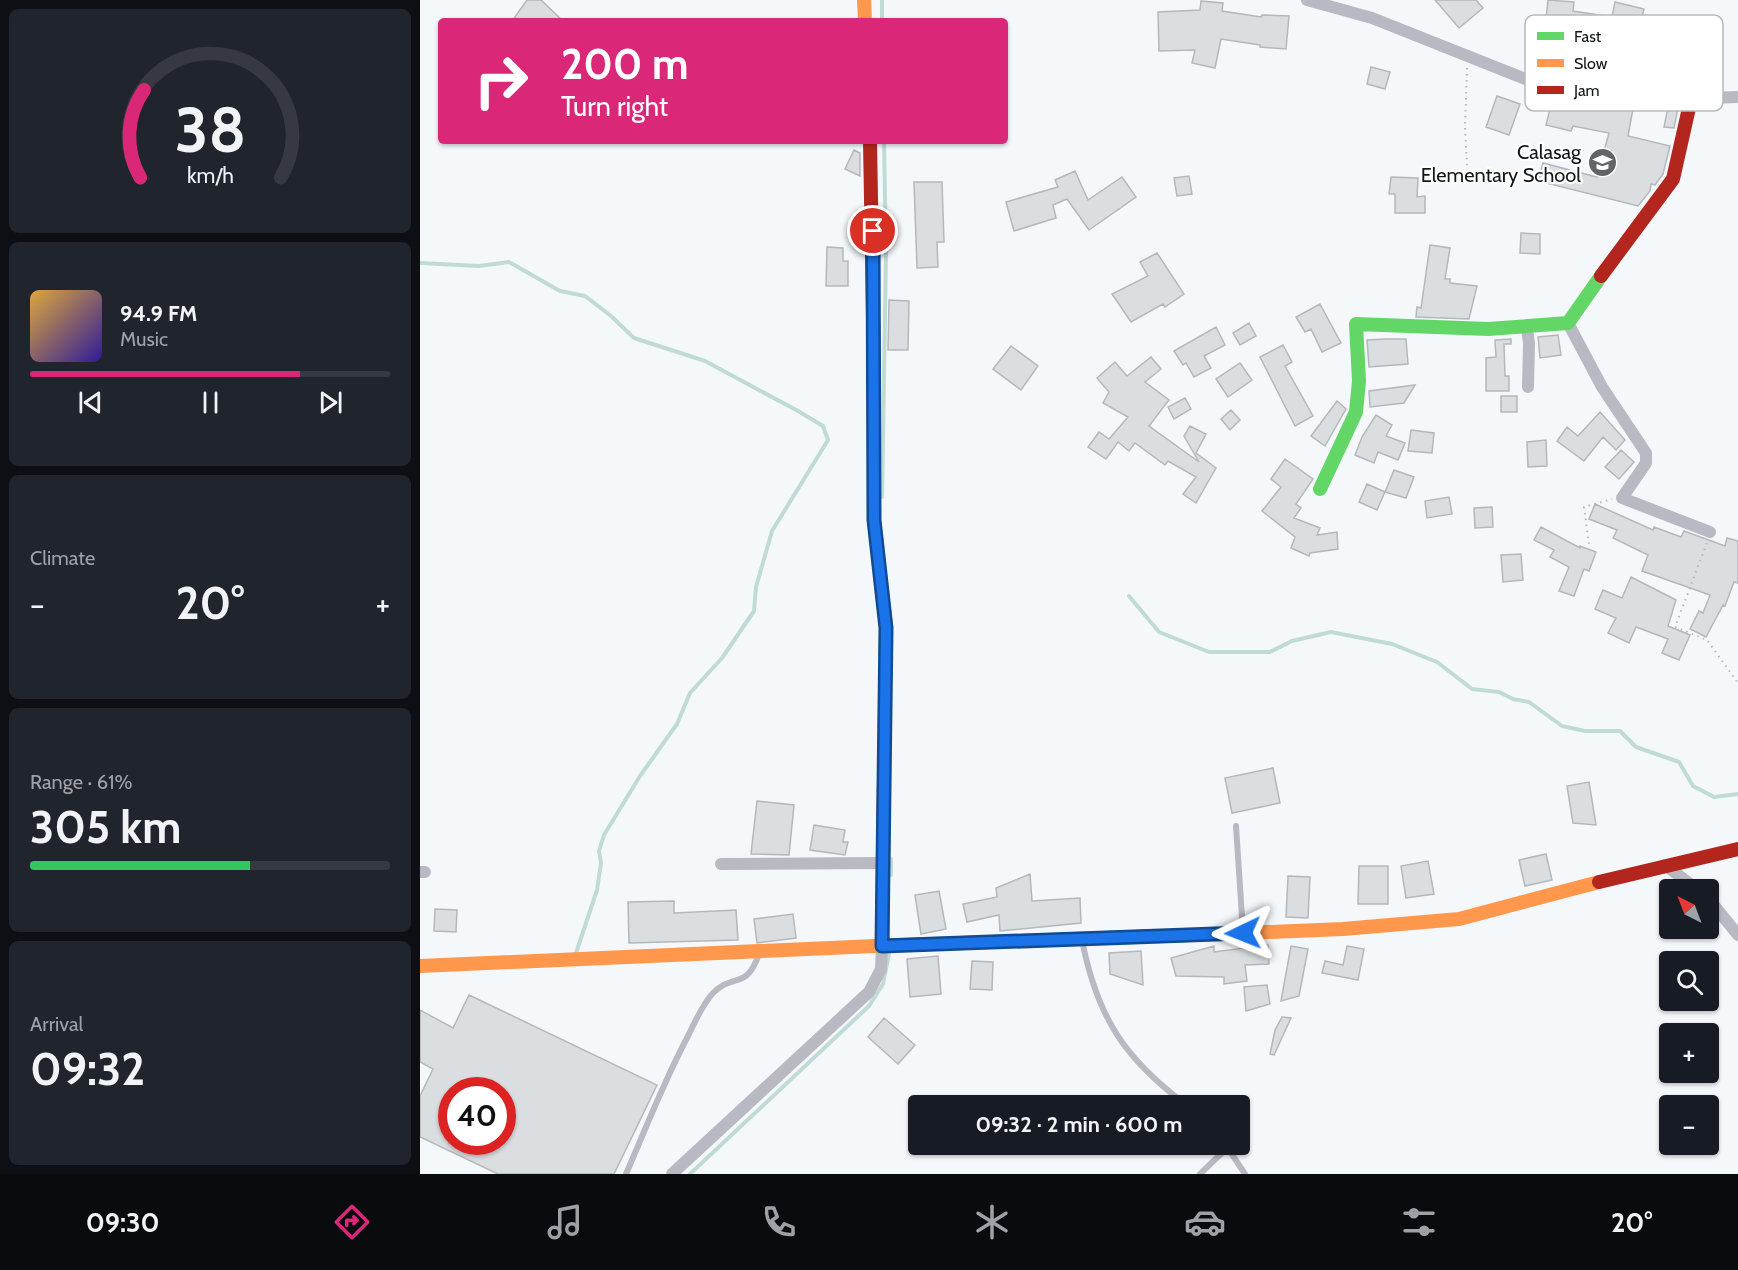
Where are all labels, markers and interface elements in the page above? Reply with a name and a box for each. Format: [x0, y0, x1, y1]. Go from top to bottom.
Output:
legend [1525, 15, 1723, 111]
text: Fast [1574, 27, 1602, 46]
text: 200 m [561, 38, 688, 90]
icon: right [462, 42, 540, 120]
text: Slow [1574, 54, 1608, 73]
text: Jam [1573, 81, 1600, 100]
text: Turn right [561, 90, 668, 123]
text: 38 [174, 92, 246, 168]
place label: Calasag Elementary School [1421, 140, 1582, 187]
school or university icon: Calasag Elementary School [1586, 147, 1618, 179]
text: km/h [187, 162, 233, 188]
pin [847, 205, 898, 256]
icon: arrive [856, 214, 889, 247]
text: 94.9 FM [120, 300, 197, 327]
text: Music [120, 327, 168, 351]
icon: previous [74, 386, 107, 419]
icon: pause [194, 386, 227, 419]
icon: next [314, 386, 347, 419]
text: Climate [30, 546, 95, 570]
text: 20° [176, 576, 244, 630]
text: − [30, 584, 45, 624]
text: + [375, 584, 390, 624]
text: Range · 61% [30, 770, 132, 794]
text: 305 km [30, 800, 181, 854]
north arrow [1659, 879, 1719, 939]
map controls [1659, 879, 1719, 1155]
position arrow [1211, 901, 1275, 965]
button: search [1659, 951, 1719, 1011]
text: Arrival [30, 1012, 83, 1036]
button: + [1659, 1023, 1719, 1083]
text: 09:32 [30, 1042, 145, 1096]
speed limit sign: 40 [438, 1077, 516, 1155]
button: − [1659, 1095, 1719, 1155]
text: 09:32 · 2 min · 600 m [976, 1111, 1182, 1138]
icon: directions [331, 1201, 373, 1243]
icon: music [544, 1201, 586, 1243]
icon: phone [758, 1201, 800, 1243]
icon: climate [971, 1201, 1013, 1243]
icon: car [1184, 1201, 1226, 1243]
icon: filters [1398, 1201, 1440, 1243]
text: 09:30 [86, 1206, 160, 1239]
text: 20° [1611, 1206, 1652, 1239]

